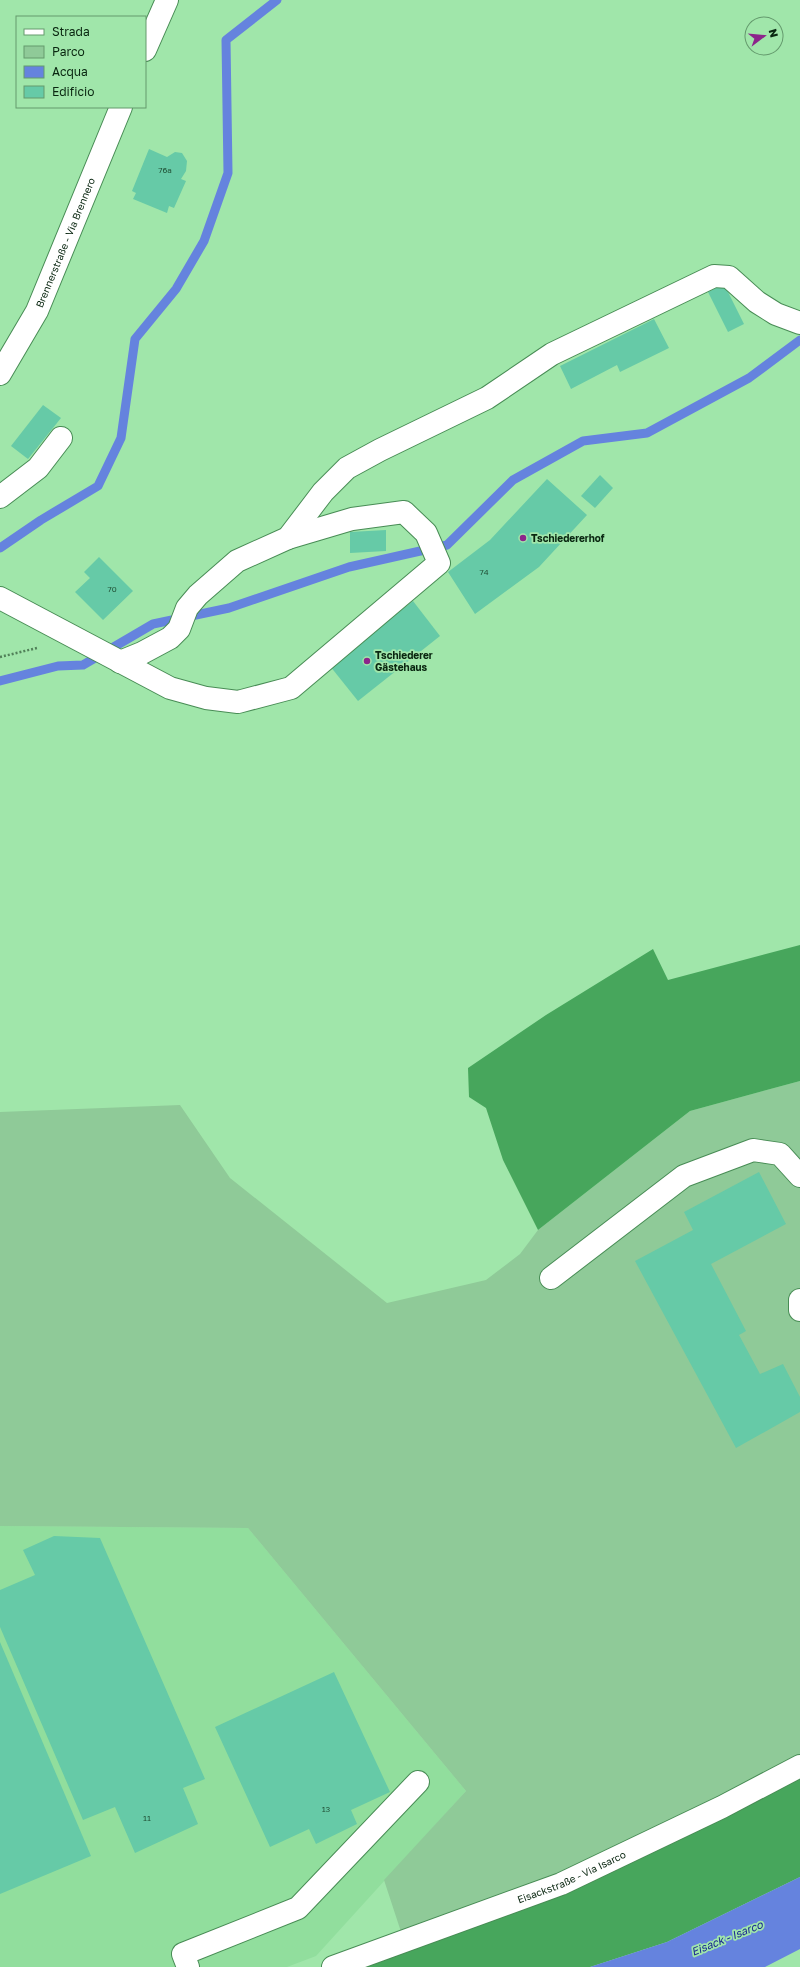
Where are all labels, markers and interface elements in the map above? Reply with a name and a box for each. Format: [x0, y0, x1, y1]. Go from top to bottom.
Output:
legend [16, 16, 146, 108]
north arrow [744, 16, 784, 56]
text: Strada [52, 24, 90, 39]
text: N [767, 27, 781, 39]
text: Parco [52, 44, 85, 59]
text: Acqua [52, 64, 88, 79]
text: Edificio [52, 84, 94, 99]
house number: 76a [158, 165, 172, 175]
street label: Brennerstraße - Via Brennero [33, 176, 97, 309]
place label: Tschiedererhof [531, 532, 605, 544]
marker: Tschiedererhof [518, 533, 528, 543]
house number: 74 [479, 567, 489, 577]
house number: 70 [107, 584, 117, 594]
place label: Tschiederer Gästehaus [375, 649, 433, 673]
marker: Tschiederer Gästehaus [362, 656, 372, 666]
house number: 13 [322, 1804, 331, 1814]
house number: 11 [143, 1813, 151, 1823]
street label: Eisackstraße - Via Isarco [516, 1848, 628, 1905]
water label: Eisack - Isarco [689, 1917, 766, 1958]

